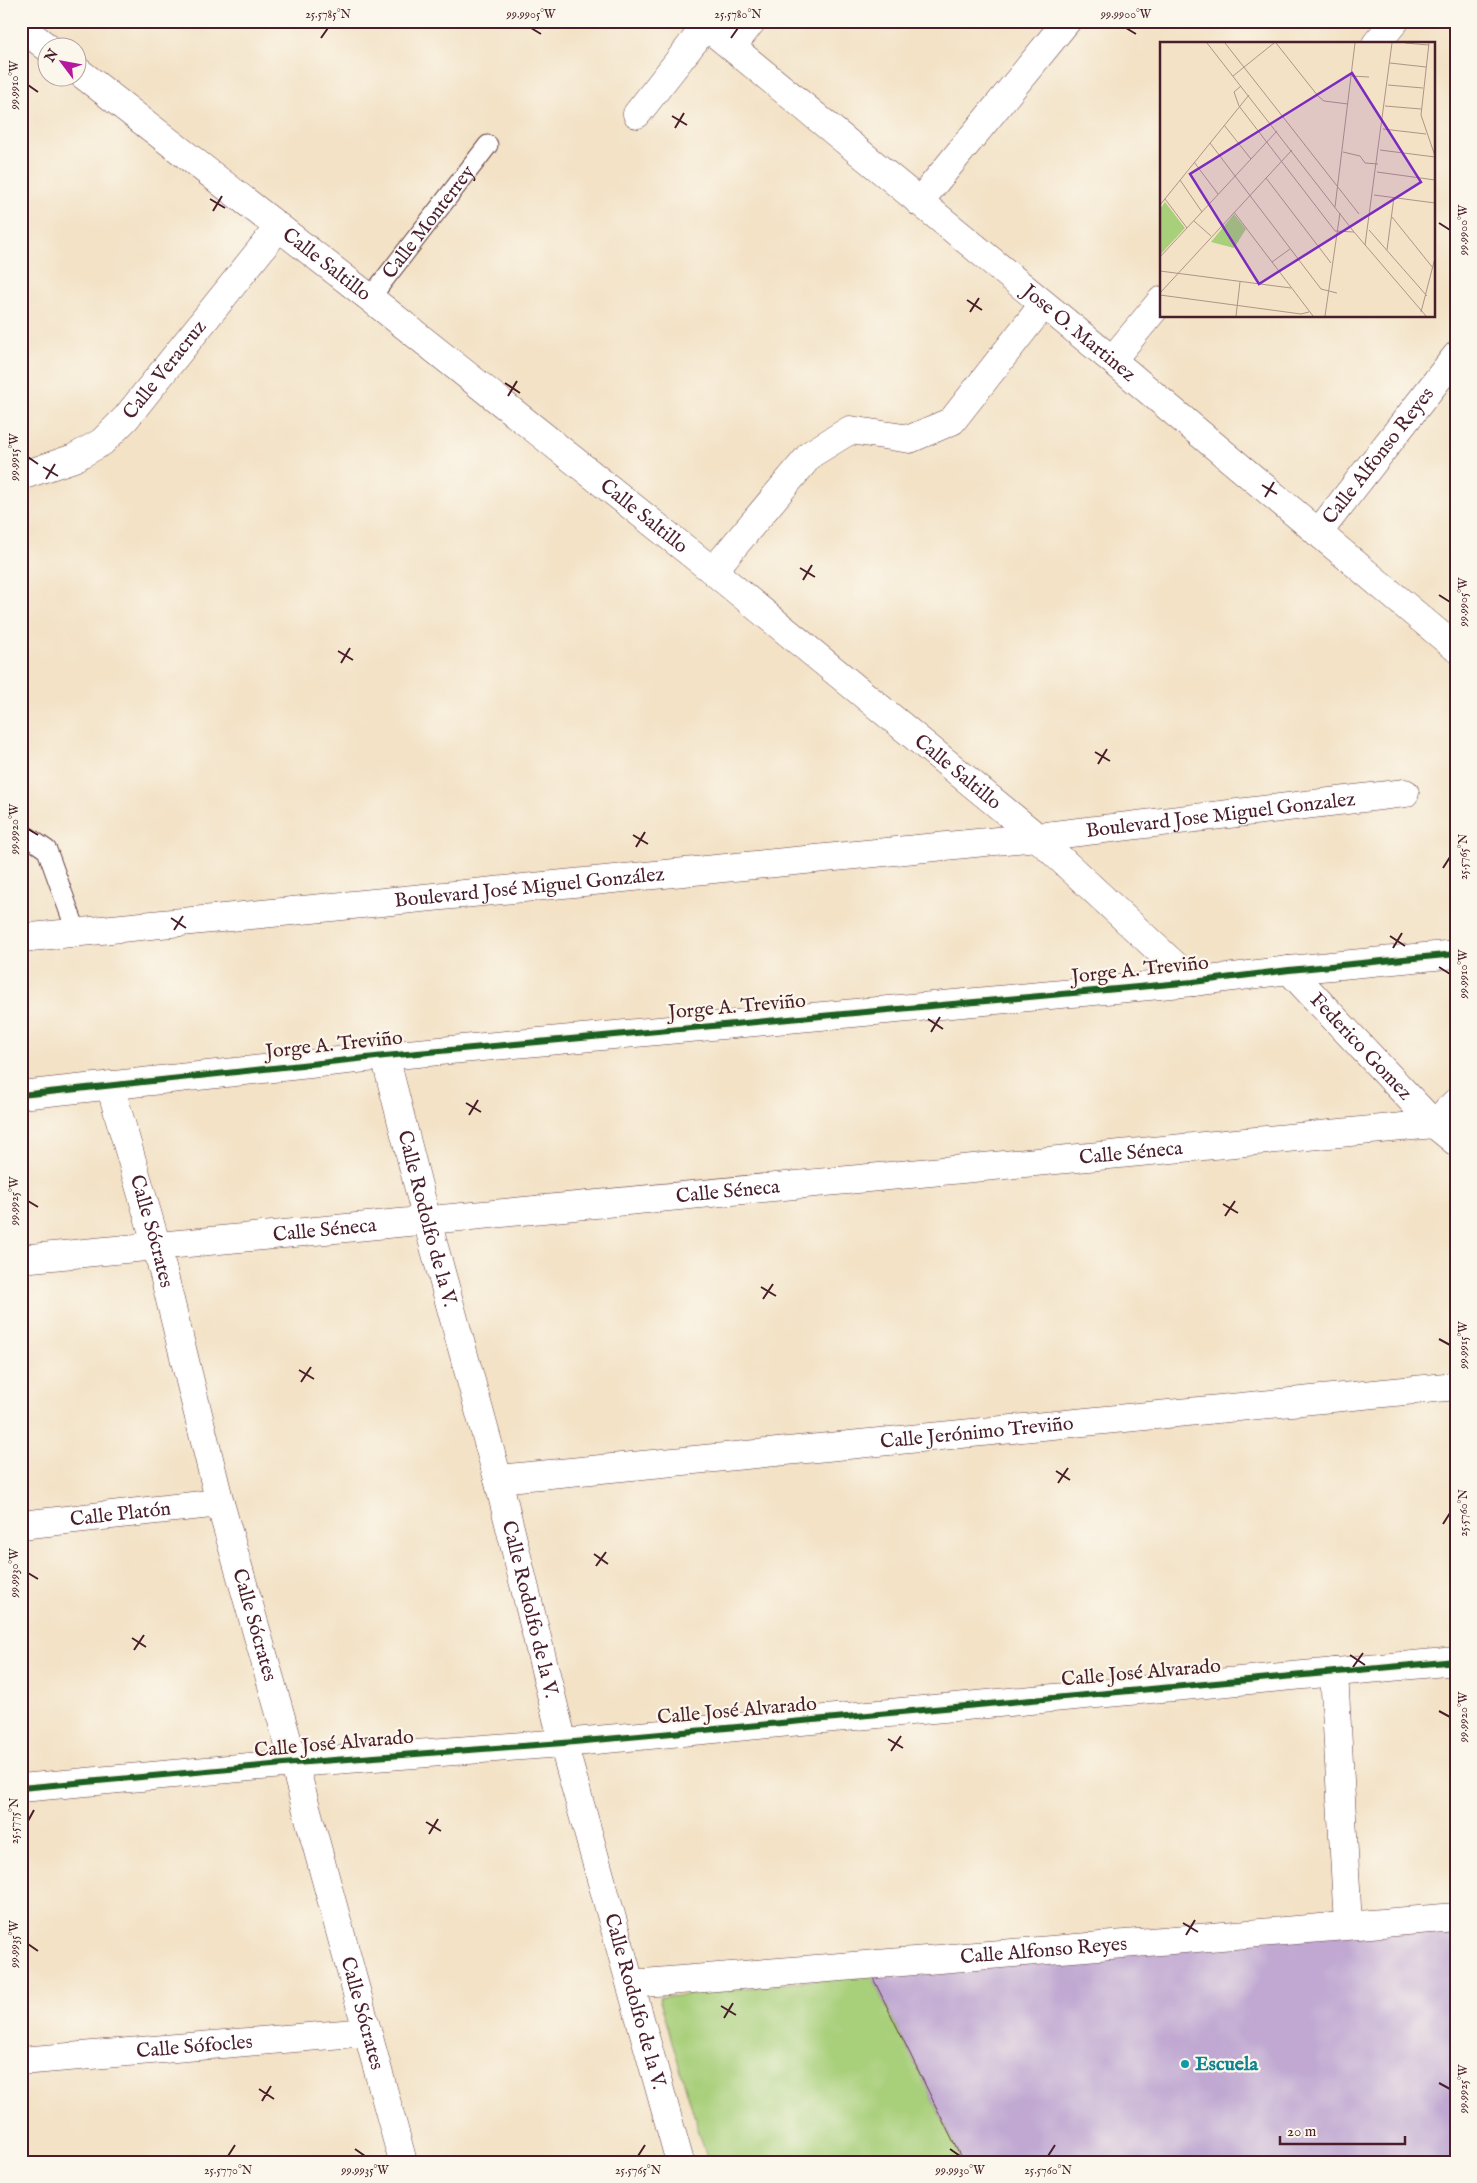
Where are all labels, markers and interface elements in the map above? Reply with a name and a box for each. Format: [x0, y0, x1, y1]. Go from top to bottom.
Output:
text: 25.5785°N [305, 7, 351, 22]
text: 99.9905°W [505, 7, 556, 22]
text: 25.5780°N [714, 7, 762, 22]
text: 99.9900°W [1100, 7, 1152, 22]
north arrow [38, 38, 88, 88]
inset map [1160, 42, 1434, 318]
text: N [40, 46, 63, 66]
text: 99.9910°W [7, 60, 22, 111]
street label: Calle Monterrey [377, 160, 480, 284]
text: 99.9900°W [1456, 204, 1471, 256]
street label: Calle Saltillo [277, 222, 376, 307]
street label: Jose O. Martinez [1016, 278, 1141, 387]
street label: Calle Veracruz [117, 315, 212, 424]
street label: Calle Alfonso Reyes [1317, 382, 1440, 529]
text: 99.9915°W [7, 433, 22, 482]
street label: Calle Saltillo [595, 473, 693, 559]
text: 99.9905°W [1456, 577, 1471, 628]
street label: Calle Saltillo [909, 729, 1007, 815]
street label: Boulevard Jose Miguel Gonzalez [1085, 787, 1357, 844]
text: 99.9920°W [7, 803, 22, 855]
text: 25.5765°N [1456, 833, 1471, 880]
street label: Boulevard José Miguel González [393, 862, 666, 913]
text: 99.9910°W [1456, 949, 1471, 1000]
street label: Jorge A. Treviño [1068, 950, 1210, 990]
street label: Federico Gomez [1304, 987, 1418, 1105]
street label: Jorge A. Treviño [665, 989, 807, 1026]
street label: Jorge A. Treviño [262, 1025, 404, 1065]
street label: Calle Rodolfo de la V. [392, 1128, 463, 1310]
street label: Calle Séneca [1078, 1136, 1184, 1170]
street label: Calle Sócrates [124, 1172, 179, 1290]
street label: Calle Séneca [675, 1174, 781, 1209]
text: 99.9925°W [7, 1176, 22, 1226]
street label: Calle Séneca [272, 1213, 378, 1247]
text: 99.9915°W [1456, 1321, 1471, 1370]
street label: Calle Jerónimo Treviño [879, 1411, 1075, 1454]
text: 25.5760°N [1456, 1489, 1471, 1537]
street label: Calle Platón [69, 1496, 172, 1532]
street label: Calle Rodolfo de la V. [496, 1518, 564, 1700]
text: 99.9930°W [7, 1548, 22, 1599]
street label: Calle Sócrates [227, 1566, 283, 1684]
street label: Calle José Alvarado [1060, 1654, 1222, 1692]
text: 99.9920°W [1456, 1691, 1471, 1743]
street label: Calle José Alvarado [656, 1692, 818, 1730]
street label: Calle José Alvarado [253, 1725, 415, 1763]
text: 25.5775°N [7, 1797, 22, 1844]
street label: Calle Rodolfo de la V. [599, 1911, 672, 2092]
text: 99.9935°W [7, 1920, 22, 1969]
street label: Calle Alfonso Reyes [959, 1931, 1128, 1970]
street label: Calle Sócrates [335, 1954, 390, 2072]
street label: Calle Sófocles [135, 2029, 253, 2064]
place label: Escuela [1195, 2052, 1259, 2077]
marker: Escuela [1179, 2058, 1191, 2070]
text: 99.9925°W [1456, 2064, 1471, 2114]
scale bar [1280, 2113, 1404, 2145]
text: 20 m [1287, 2122, 1317, 2141]
text: 25.5770°N [204, 2163, 253, 2178]
text: 99.9935°W [340, 2163, 389, 2178]
text: 25.5765°N [615, 2163, 662, 2178]
text: 99.9930°W [934, 2163, 985, 2178]
text: 25.5760°N [1024, 2163, 1072, 2178]

